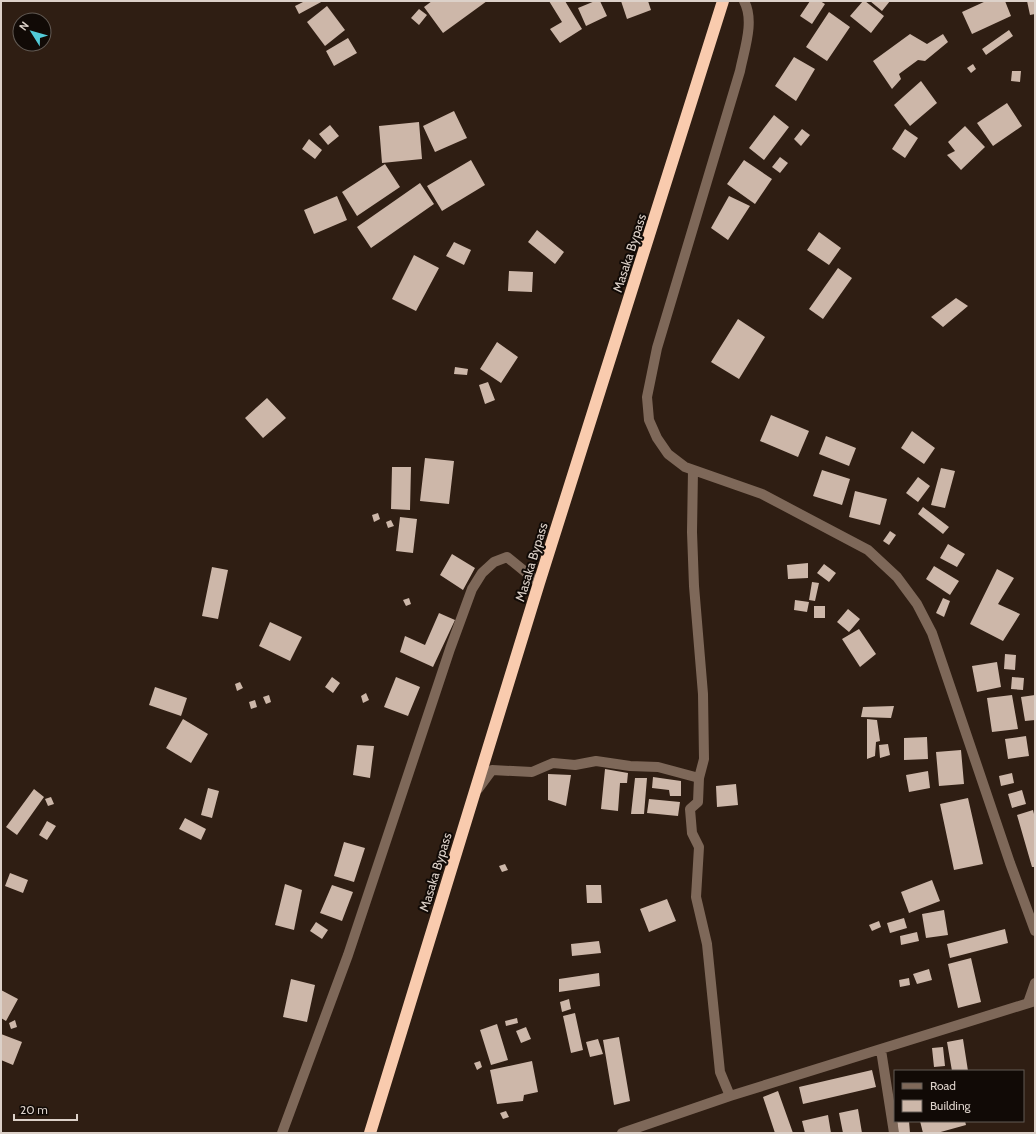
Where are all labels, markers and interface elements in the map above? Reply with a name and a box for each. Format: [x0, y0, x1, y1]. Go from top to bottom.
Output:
north arrow [12, 12, 52, 52]
text: N [16, 19, 32, 33]
street label: Masaka Bypass [609, 211, 649, 294]
street label: Masaka Bypass [511, 520, 551, 603]
street label: Masaka Bypass [415, 830, 455, 913]
legend [894, 1070, 1024, 1122]
text: Road [930, 1078, 956, 1093]
scale bar [14, 1096, 77, 1122]
text: Building [930, 1098, 972, 1113]
text: 20 m [20, 1102, 48, 1117]

